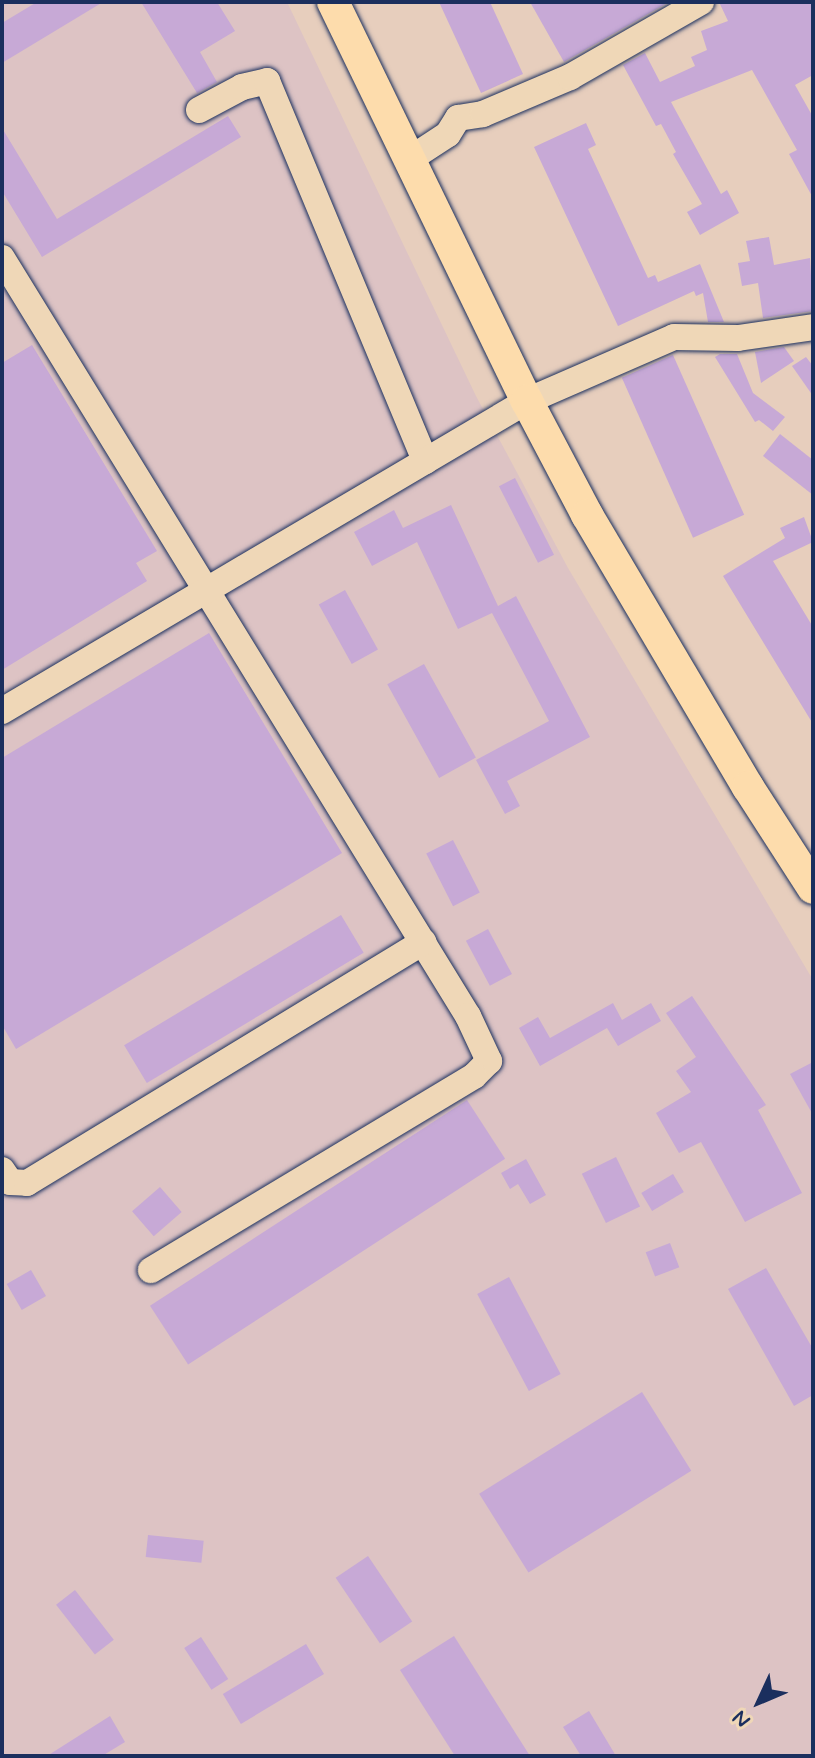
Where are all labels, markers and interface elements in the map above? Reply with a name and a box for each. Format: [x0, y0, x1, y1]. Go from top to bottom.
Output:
north arrow [719, 1662, 799, 1742]
text: N [727, 1704, 757, 1734]

